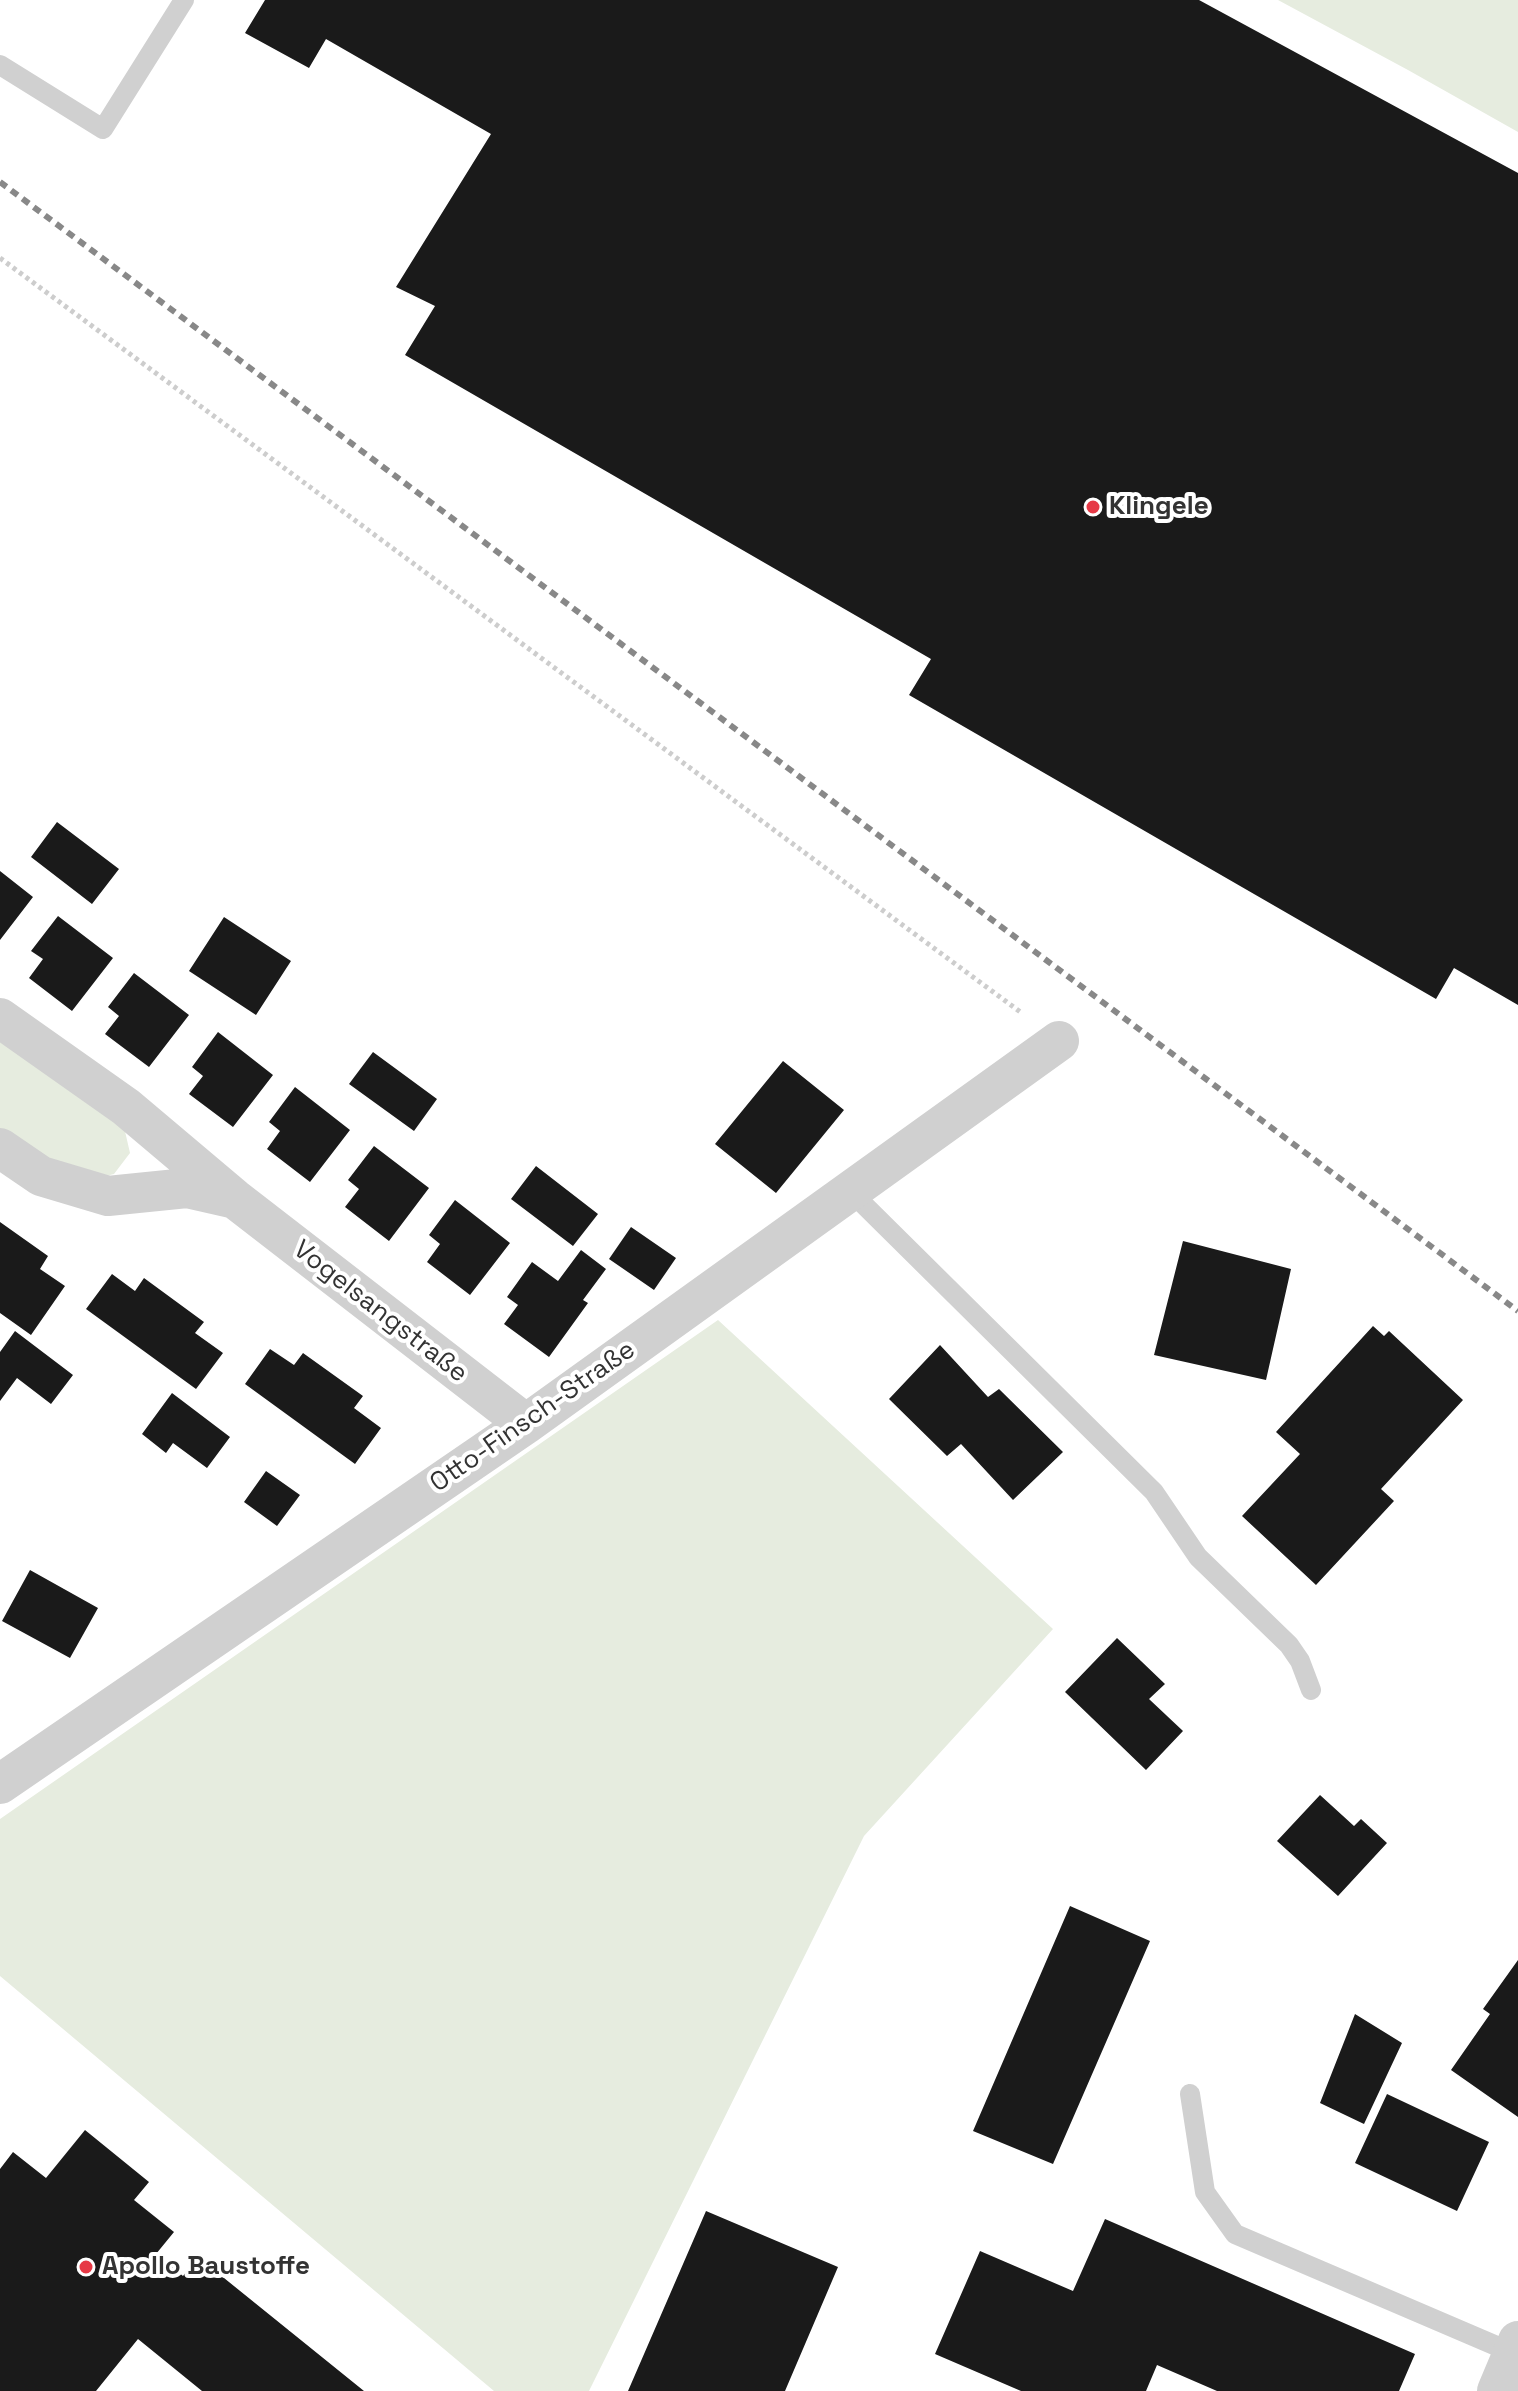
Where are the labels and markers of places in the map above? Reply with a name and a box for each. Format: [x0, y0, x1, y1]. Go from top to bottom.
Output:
place label: Klingele [1109, 491, 1209, 523]
marker: Klingele [1084, 498, 1102, 516]
place label: Apollo Baustoffe [102, 2251, 310, 2283]
marker: Apollo Baustoffe [77, 2258, 95, 2276]

